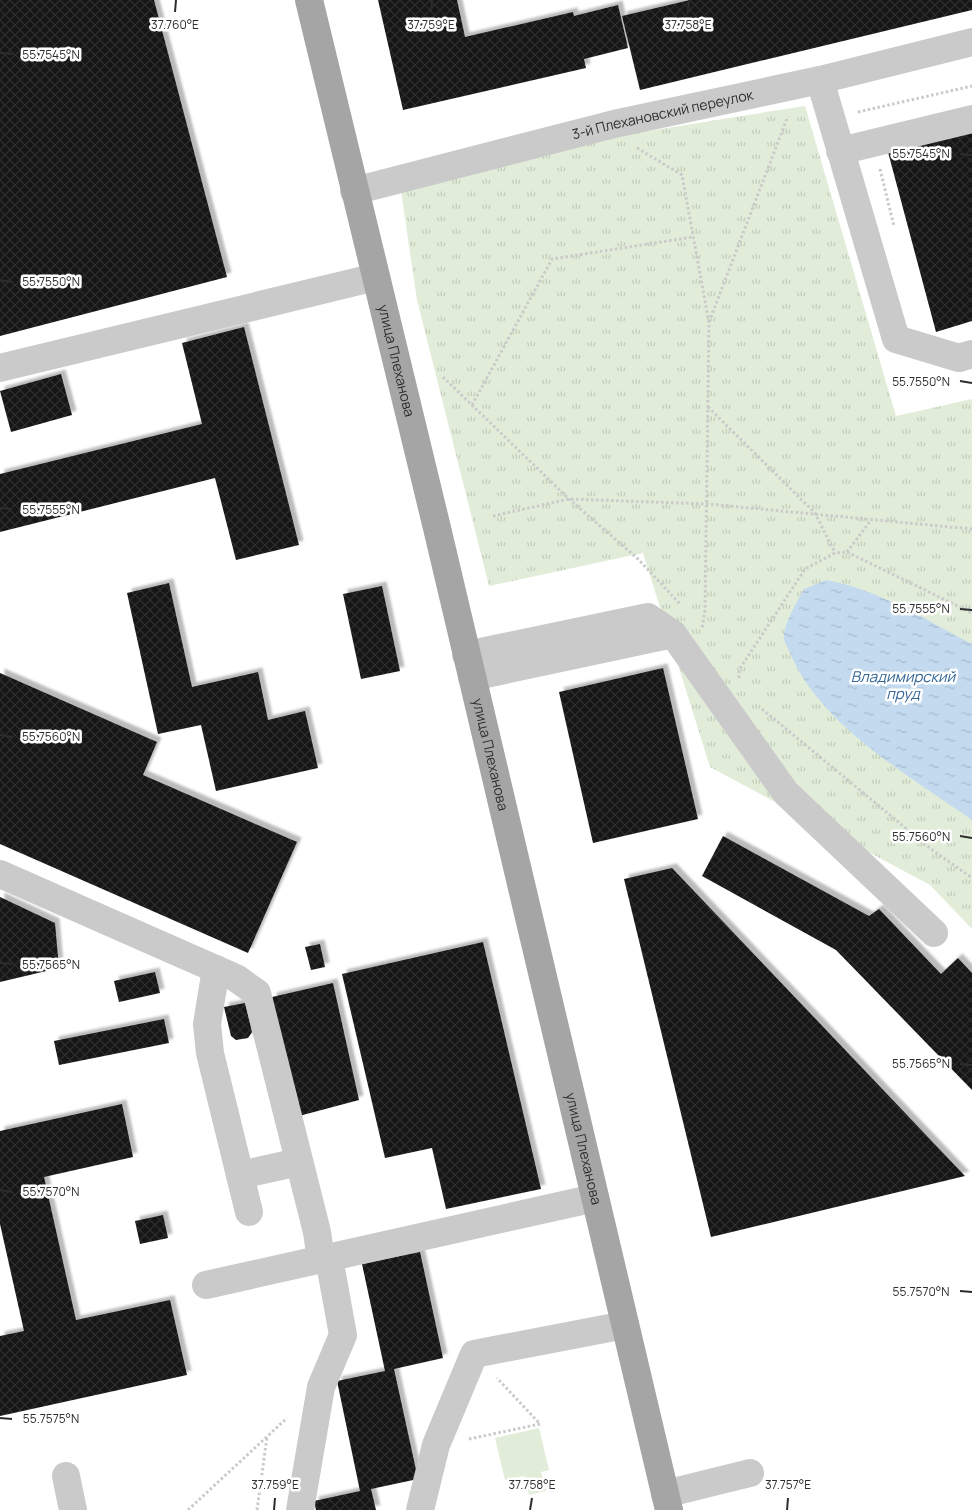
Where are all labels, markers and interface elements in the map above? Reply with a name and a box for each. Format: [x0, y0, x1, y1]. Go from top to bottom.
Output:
text: 37.760°E [151, 16, 199, 33]
text: 37.759°E [407, 16, 455, 33]
text: 37.758°E [664, 16, 712, 33]
text: 55.7545°N [22, 46, 80, 63]
street label: 3-й Плехановский переулок [570, 84, 756, 143]
text: 55.7545°N [892, 145, 950, 162]
text: 55.7550°N [22, 273, 80, 290]
street label: улица Плеханова [374, 302, 420, 418]
text: 55.7550°N [892, 373, 950, 390]
text: 55.7555°N [22, 501, 80, 518]
text: 55.7555°N [892, 600, 950, 617]
water label: Владимирский пруд [851, 666, 957, 704]
street label: улица Плеханова [469, 696, 513, 812]
text: 55.7560°N [22, 728, 80, 745]
text: 55.7560°N [892, 828, 950, 845]
text: 55.7565°N [22, 956, 80, 973]
text: 55.7565°N [892, 1055, 950, 1072]
street label: улица Плеханова [562, 1090, 607, 1207]
text: 55.7570°N [23, 1183, 79, 1200]
text: 55.7570°N [893, 1283, 949, 1300]
text: 55.7575°N [23, 1410, 79, 1427]
text: 37.759°E [251, 1476, 299, 1493]
text: 37.758°E [508, 1476, 556, 1493]
text: 37.757°E [765, 1476, 811, 1493]

